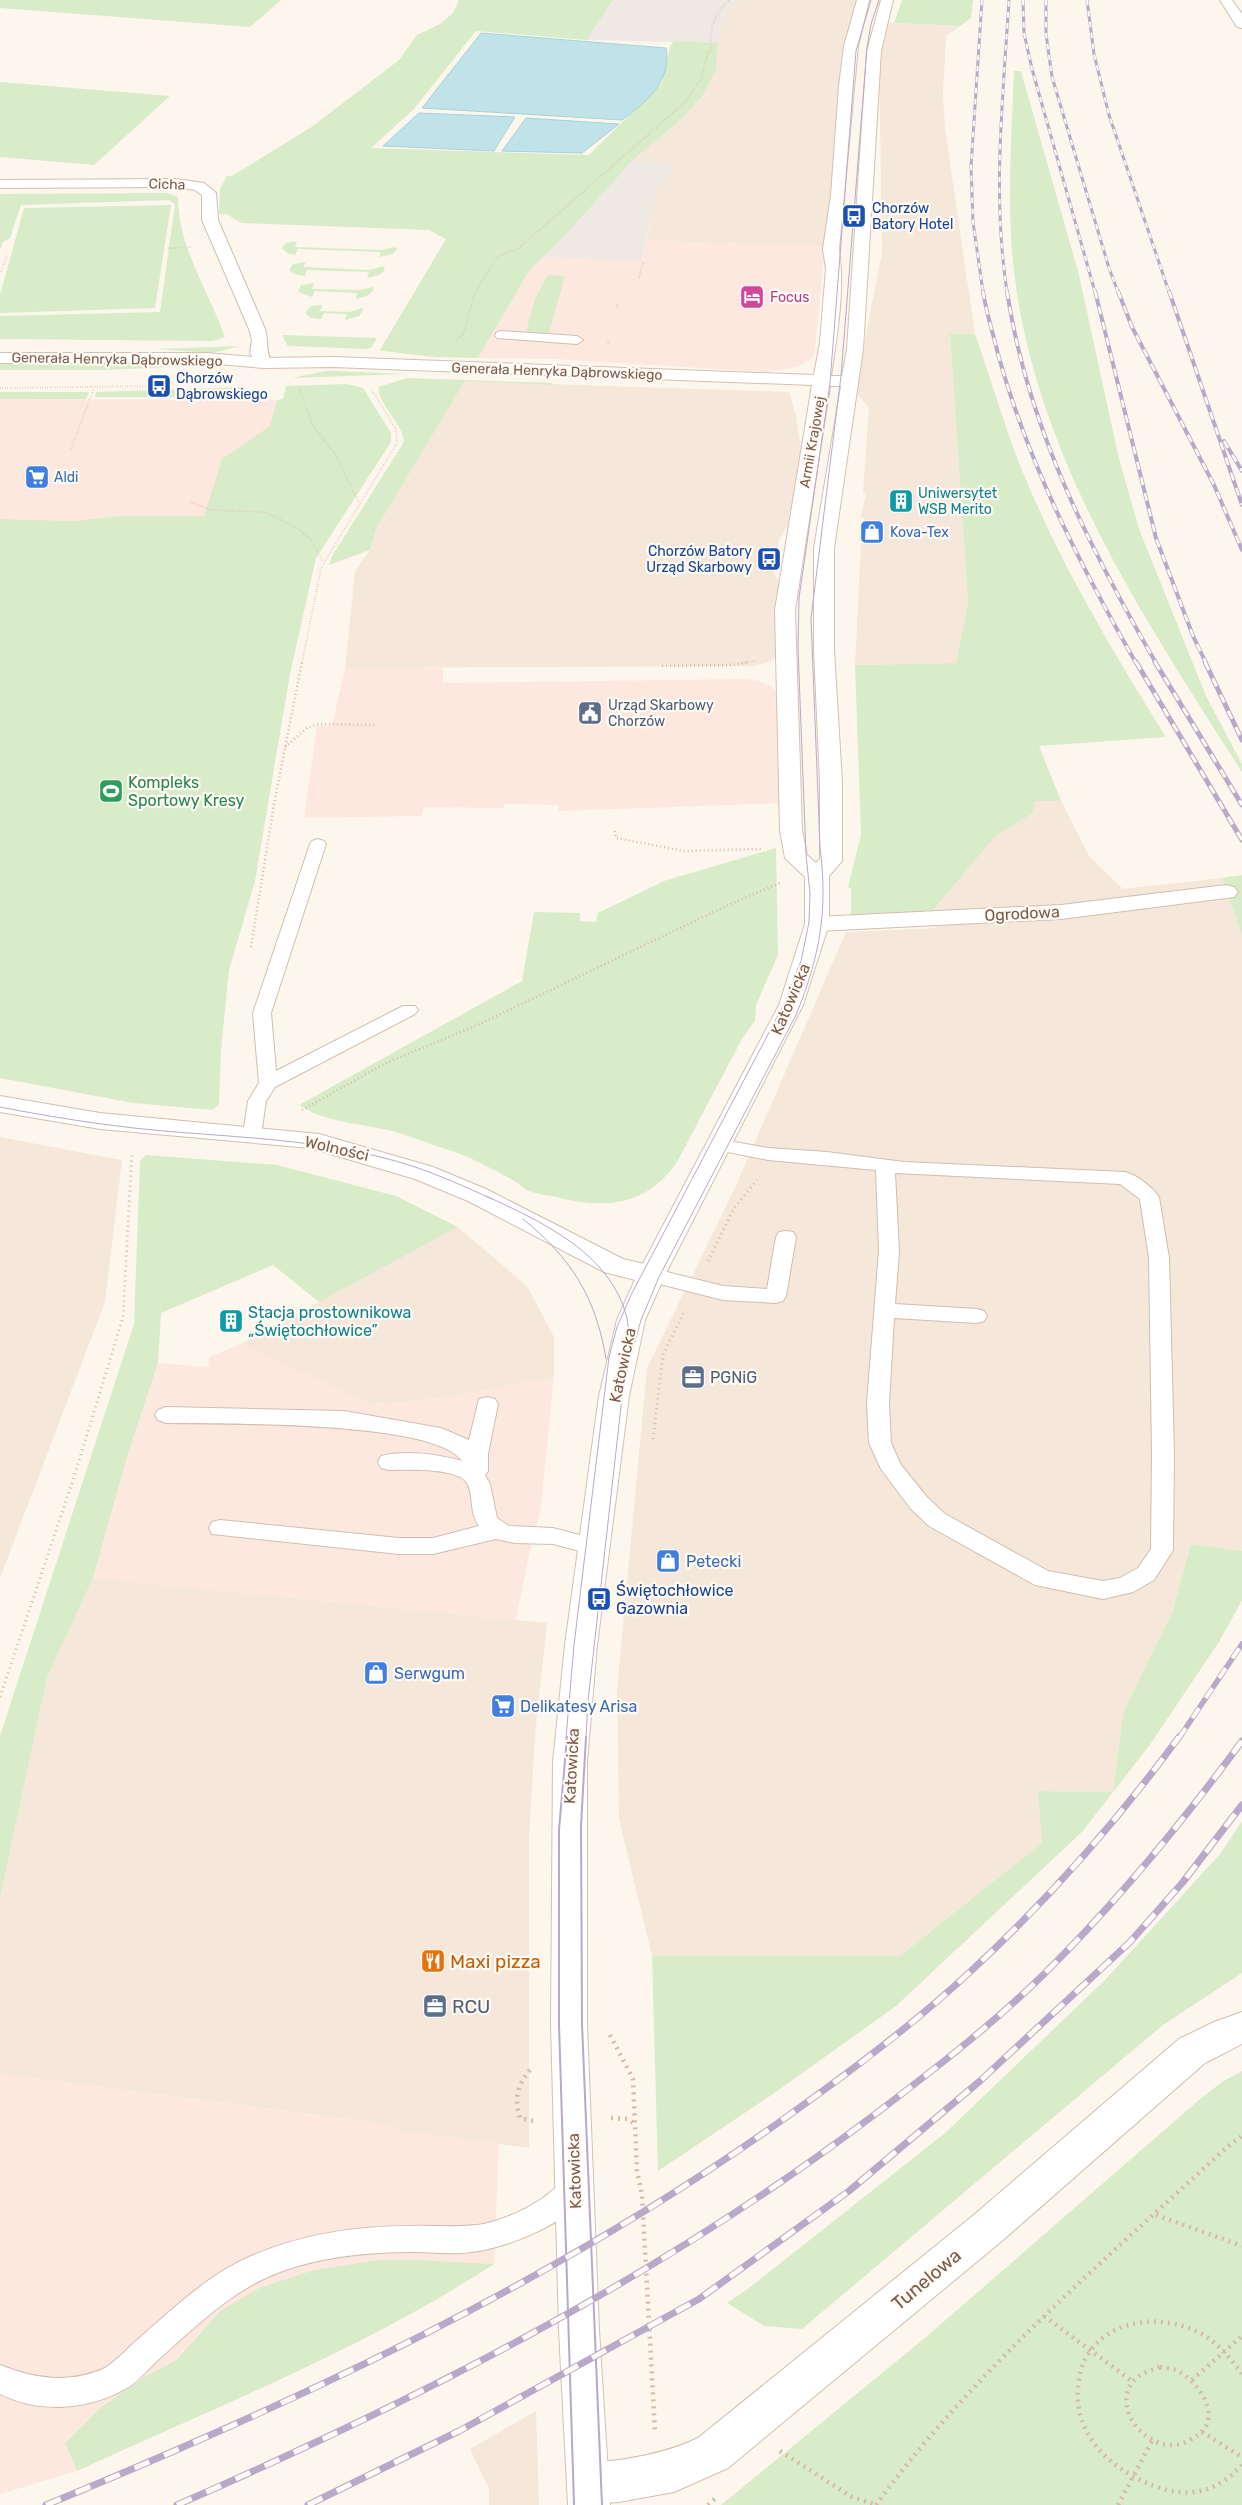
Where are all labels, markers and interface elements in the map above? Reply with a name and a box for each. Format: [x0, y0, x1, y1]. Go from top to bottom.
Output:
street label: Cicha [148, 175, 186, 194]
place label: Chorzów Batory Hotel [872, 200, 953, 233]
bus stop icon: Chorzów Batory Hotel [841, 203, 867, 229]
hotel icon: Focus [739, 284, 765, 310]
place label: Focus [770, 289, 809, 306]
street label: Generała Henryka Dąbrowskiego [11, 349, 223, 370]
street label: Generała Henryka Dąbrowskiego [451, 359, 663, 384]
place label: Chorzów Dąbrowskiego [176, 370, 268, 403]
bus stop icon: Chorzów Dąbrowskiego [146, 373, 172, 399]
street label: Armii Krajowej [796, 395, 829, 489]
supermarket icon: Aldi [24, 464, 50, 490]
place label: Aldi [54, 469, 79, 486]
place label: Uniwersytet WSB Merito [918, 485, 998, 518]
building icon: Uniwersytet WSB Merito [888, 488, 914, 514]
shop icon: Kova-Tex [859, 519, 885, 545]
place label: Kova-Tex [890, 524, 949, 541]
place label: Chorzów Batory Urząd Skarbowy [646, 543, 752, 576]
bus stop icon: Chorzów Batory Urząd Skarbowy [756, 546, 782, 572]
place label: Urząd Skarbowy Chorzów [608, 697, 714, 730]
public building icon: Urząd Skarbowy Chorzów [577, 700, 603, 726]
place label: Kompleks Sportowy Kresy [128, 773, 245, 810]
sports icon: Kompleks Sportowy Kresy [98, 778, 124, 804]
street label: Ogrodowa [984, 902, 1060, 925]
street label: Katowicka [767, 961, 814, 1038]
street label: Wolności [303, 1132, 371, 1165]
place label: Stacja prostownikowa „Świętochłowice” [248, 1303, 411, 1341]
building icon: Stacja prostownikowa „Świętochłowice” [218, 1308, 244, 1334]
street label: Katowicka [605, 1326, 640, 1404]
office icon: PGNiG [680, 1364, 706, 1390]
place label: PGNiG [710, 1368, 757, 1387]
shop icon: Petecki [655, 1548, 681, 1574]
place label: Petecki [686, 1552, 741, 1571]
place label: Świętochłowice Gazownia [616, 1580, 734, 1618]
bus stop icon: Świętochłowice Gazownia [586, 1586, 612, 1612]
shop icon: Serwgum [363, 1660, 389, 1686]
place label: Serwgum [394, 1664, 465, 1683]
supermarket icon: Delikatesy Arisa [490, 1693, 516, 1719]
place label: Delikatesy Arisa [520, 1697, 637, 1716]
street label: Katowicka [560, 1728, 583, 1804]
restaurant icon: Maxi pizza [420, 1948, 446, 1974]
place label: Maxi pizza [450, 1950, 541, 1973]
office icon: RCU [422, 1993, 448, 2019]
place label: RCU [452, 1995, 490, 2018]
street label: Katowicka [564, 2133, 585, 2209]
street label: Tunelowa [887, 2244, 966, 2315]

